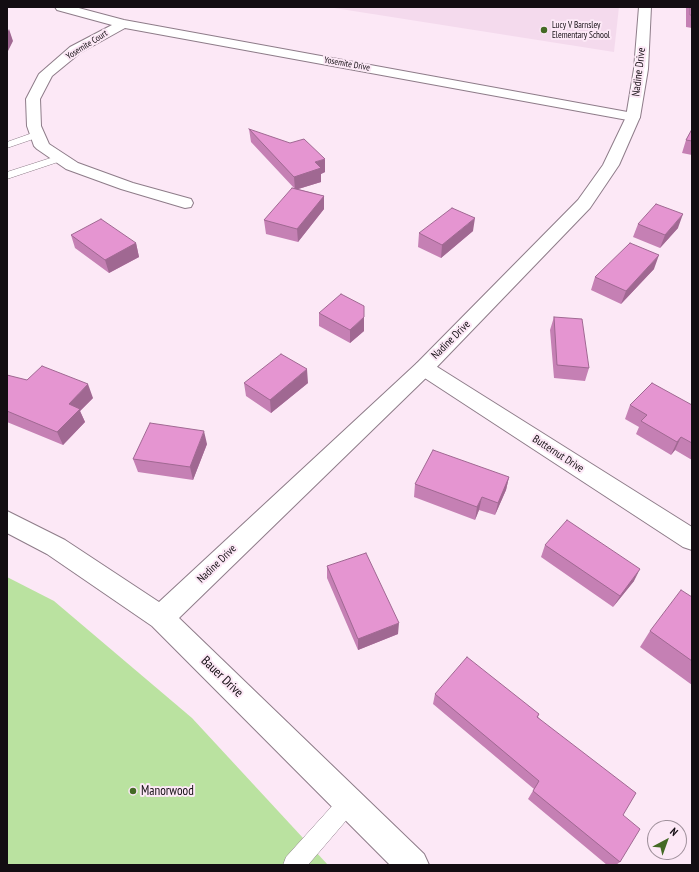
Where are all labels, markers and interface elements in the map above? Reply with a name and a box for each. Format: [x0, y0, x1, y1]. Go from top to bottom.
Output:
place label: Lucy V Barnsley Elementary School [552, 20, 610, 41]
marker: Lucy V Barnsley Elementary School [539, 25, 549, 35]
street label: Yosemite Court [64, 28, 110, 62]
street label: Nadine Drive [629, 47, 649, 97]
street label: Yosemite Drive [323, 55, 371, 73]
street label: Nadine Drive [429, 318, 473, 362]
street label: Butternut Drive [530, 433, 586, 475]
street label: Nadine Drive [195, 542, 239, 586]
street label: Bauer Drive [198, 653, 246, 701]
place label: Manorwood [141, 783, 194, 799]
marker: Manorwood [128, 786, 138, 796]
north arrow [647, 820, 687, 860]
text: N [667, 824, 681, 839]

